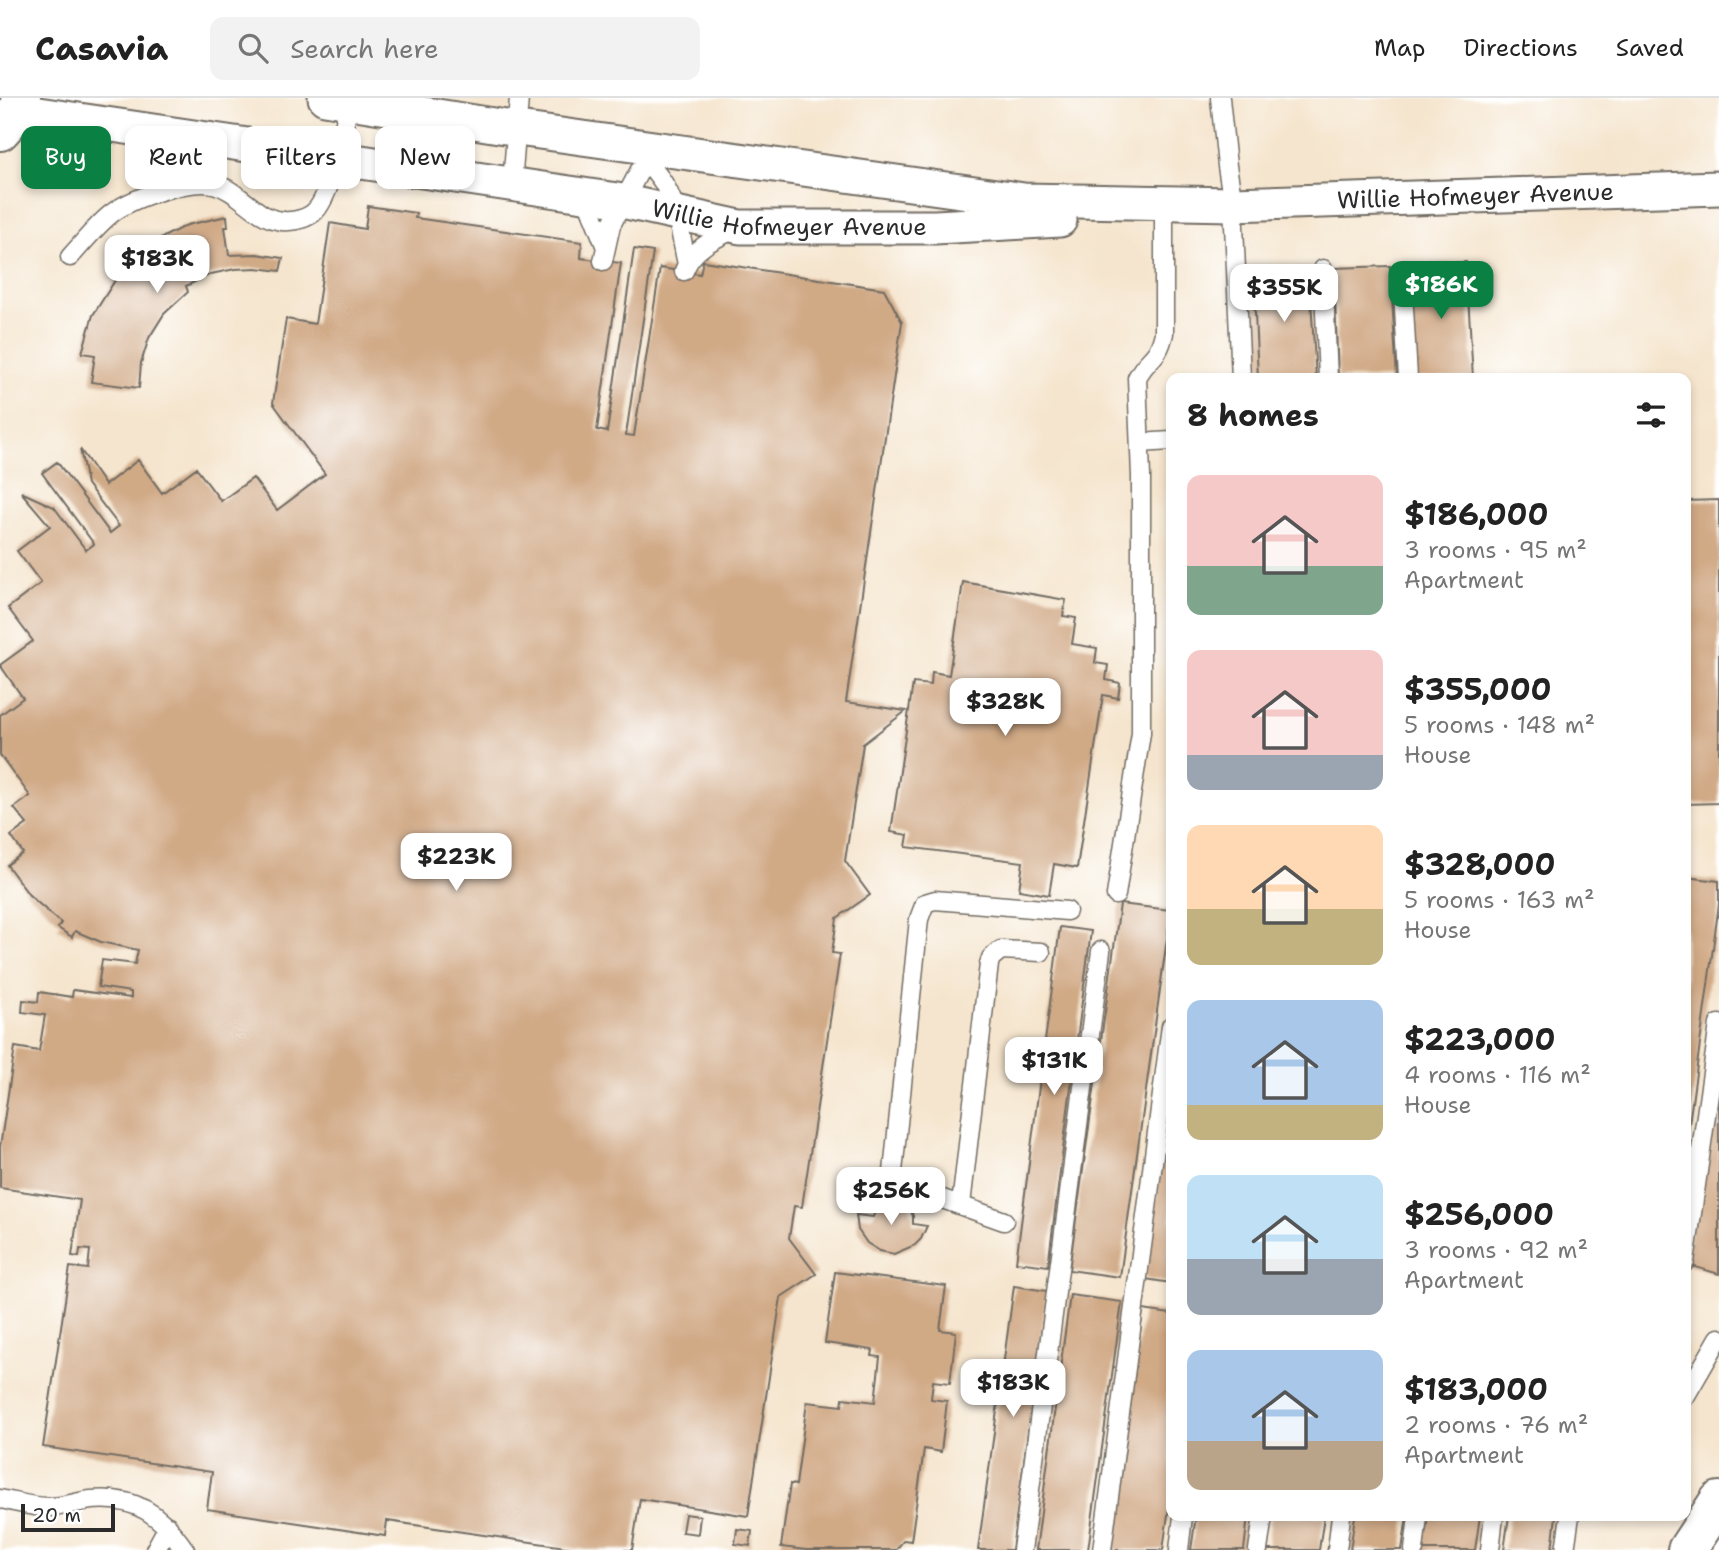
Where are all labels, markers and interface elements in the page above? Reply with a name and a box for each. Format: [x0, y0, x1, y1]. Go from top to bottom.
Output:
search box [210, 17, 700, 80]
text: Casavia [35, 26, 168, 71]
icon: search [234, 29, 272, 67]
text: Search here [290, 31, 439, 66]
text: Map [1374, 32, 1425, 64]
text: Directions [1463, 32, 1578, 64]
text: Saved [1616, 32, 1684, 64]
chip: Buy [21, 126, 111, 189]
chip: Rent [125, 126, 227, 189]
chip: Filters [241, 126, 361, 189]
chip: New [375, 126, 475, 189]
street label: Willie Hofmeyer Avenue [1337, 175, 1614, 217]
street label: Willie Hofmeyer Avenue [649, 192, 927, 243]
pin: $183K [108, 236, 206, 295]
text: $183K [121, 243, 193, 273]
pin: $186K [1392, 262, 1490, 321]
pin: $355K [1235, 264, 1333, 324]
text: $186K [1404, 269, 1478, 299]
text: $355K [1246, 272, 1322, 302]
text: 8 homes [1187, 395, 1319, 436]
icon: filters [1632, 396, 1670, 434]
text: $186,000 [1404, 494, 1549, 535]
icon: home [1243, 503, 1327, 587]
text: 3 rooms · 95 m² [1404, 535, 1587, 565]
text: Apartment [1404, 565, 1524, 595]
text: $355,000 [1404, 669, 1552, 710]
pin: $328K [956, 678, 1054, 738]
icon: home [1243, 678, 1327, 762]
text: $328K [966, 686, 1044, 716]
text: 5 rooms · 148 m² [1404, 710, 1595, 740]
text: House [1404, 740, 1472, 770]
pin: $223K [407, 834, 505, 893]
text: $223K [417, 841, 495, 871]
text: $328,000 [1404, 844, 1555, 885]
icon: home [1243, 853, 1327, 937]
text: 5 rooms · 163 m² [1404, 885, 1595, 915]
text: House [1404, 915, 1472, 945]
text: $223,000 [1404, 1019, 1556, 1060]
icon: home [1243, 1028, 1327, 1112]
pin: $131K [1005, 1038, 1103, 1097]
text: $131K [1021, 1045, 1087, 1075]
text: 4 rooms · 116 m² [1404, 1060, 1591, 1090]
text: House [1404, 1090, 1472, 1120]
pin: $256K [842, 1168, 940, 1227]
text: $256K [852, 1175, 930, 1205]
text: $256,000 [1404, 1194, 1554, 1235]
icon: home [1243, 1203, 1327, 1287]
text: 3 rooms · 92 m² [1404, 1235, 1588, 1265]
text: Apartment [1404, 1265, 1524, 1295]
pin: $183K [964, 1360, 1062, 1419]
text: $183K [977, 1367, 1049, 1397]
text: $183,000 [1404, 1369, 1548, 1410]
icon: home [1243, 1378, 1327, 1462]
text: 2 rooms · 76 m² [1404, 1410, 1588, 1440]
text: Apartment [1404, 1440, 1524, 1470]
scale bar [21, 1501, 116, 1533]
text: 20 m [32, 1503, 81, 1528]

